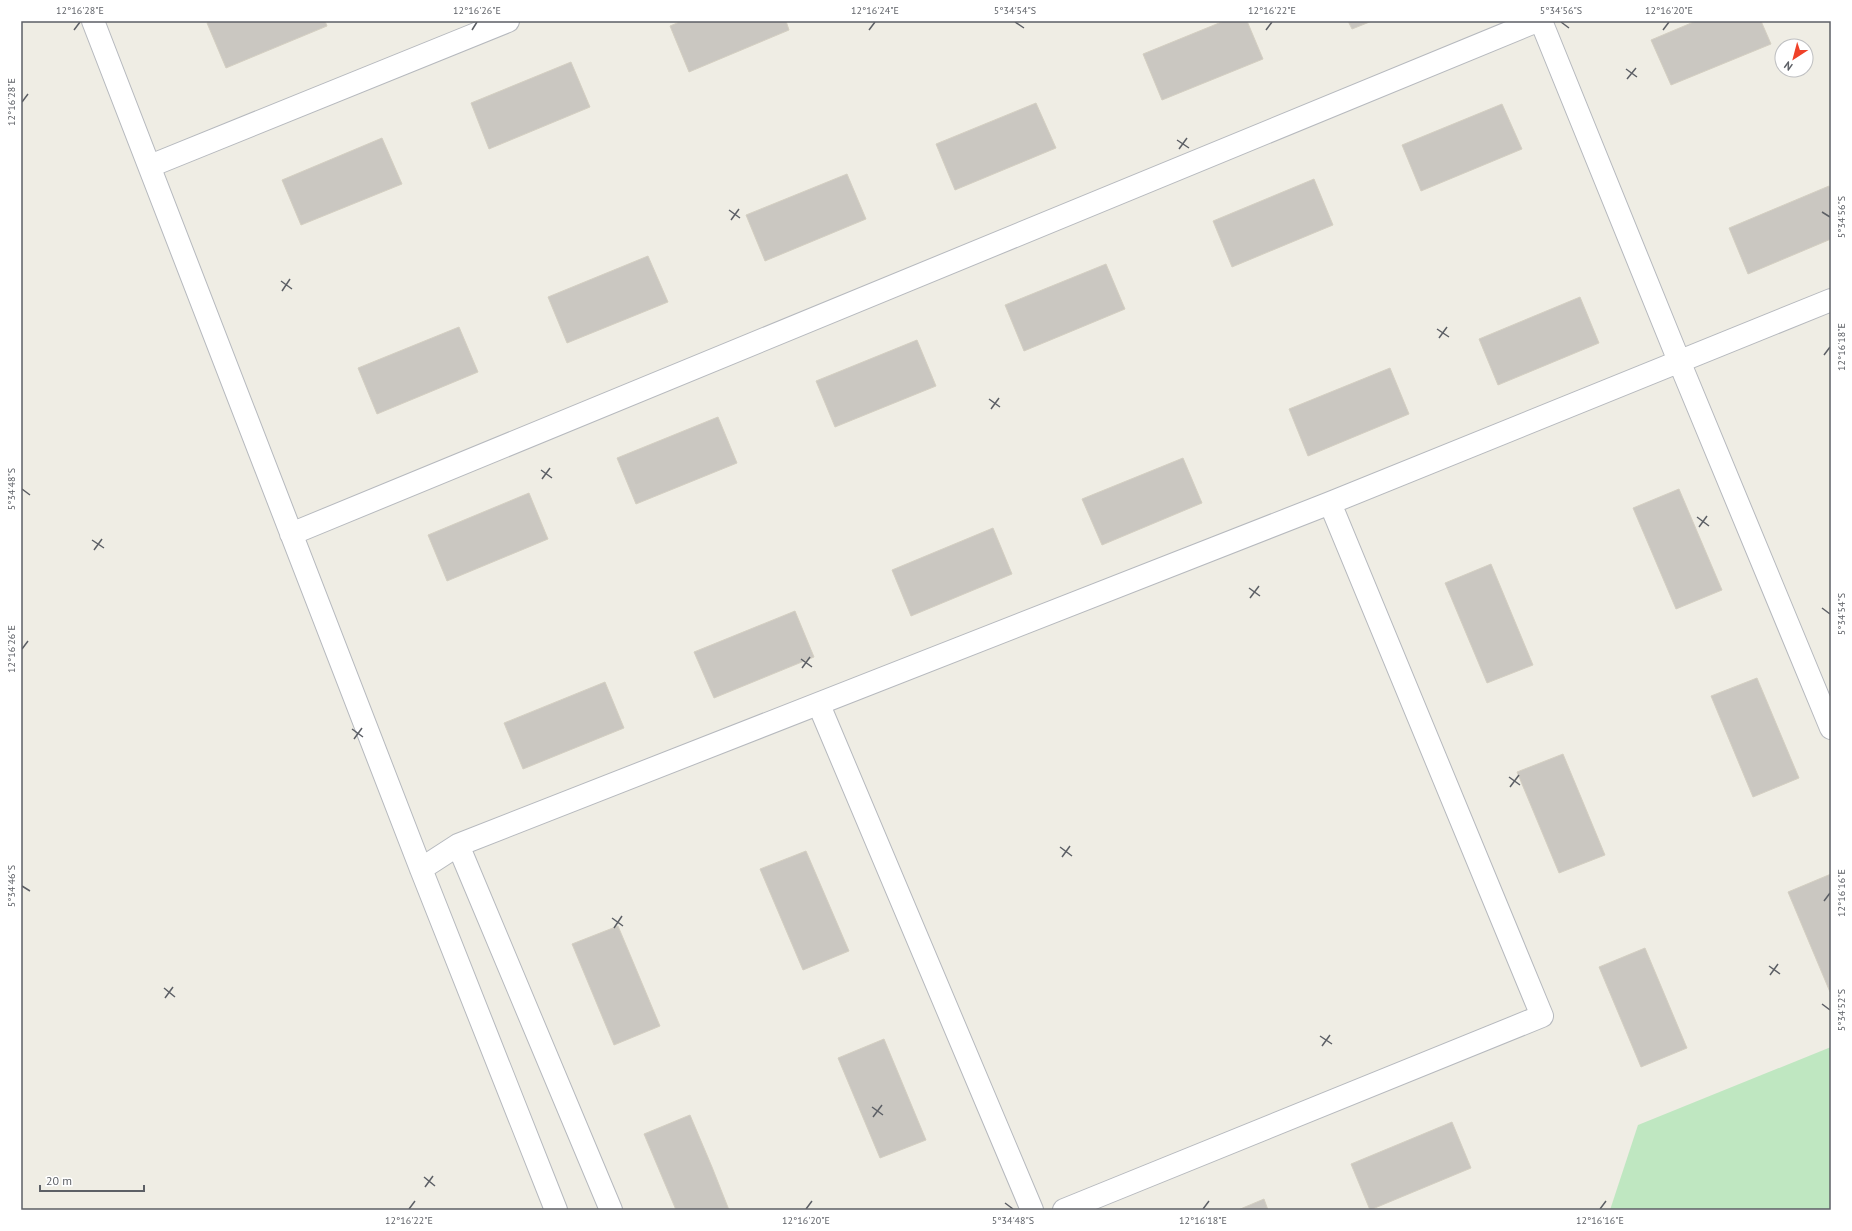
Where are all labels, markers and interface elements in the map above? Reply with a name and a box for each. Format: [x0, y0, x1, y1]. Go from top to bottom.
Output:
text: 12°16'28"E [56, 4, 104, 17]
text: 12°16'26"E [453, 4, 501, 17]
text: 12°16'24"E [851, 4, 899, 17]
text: 5°34'54"S [994, 4, 1036, 17]
text: 12°16'22"E [1248, 4, 1296, 17]
text: 5°34'56"S [1540, 4, 1582, 17]
text: 12°16'20"E [1645, 4, 1693, 17]
north arrow [1774, 38, 1814, 78]
text: N [1781, 58, 1795, 74]
text: 12°16'28"E [5, 78, 18, 126]
text: 5°34'56"S [1835, 196, 1848, 238]
text: 12°16'18"E [1835, 323, 1848, 371]
text: 5°34'48"S [5, 468, 18, 510]
text: 5°34'54"S [1835, 593, 1848, 635]
text: 12°16'26"E [5, 625, 18, 673]
text: 5°34'46"S [5, 865, 18, 907]
text: 12°16'16"E [1835, 869, 1848, 917]
text: 5°34'52"S [1835, 989, 1848, 1031]
scale bar [40, 1167, 144, 1193]
text: 20 m [46, 1173, 72, 1188]
text: 12°16'22"E [385, 1214, 433, 1227]
text: 12°16'20"E [782, 1214, 830, 1227]
text: 5°34'48"S [992, 1214, 1034, 1227]
text: 12°16'18"E [1179, 1214, 1227, 1227]
text: 12°16'16"E [1576, 1214, 1624, 1227]

